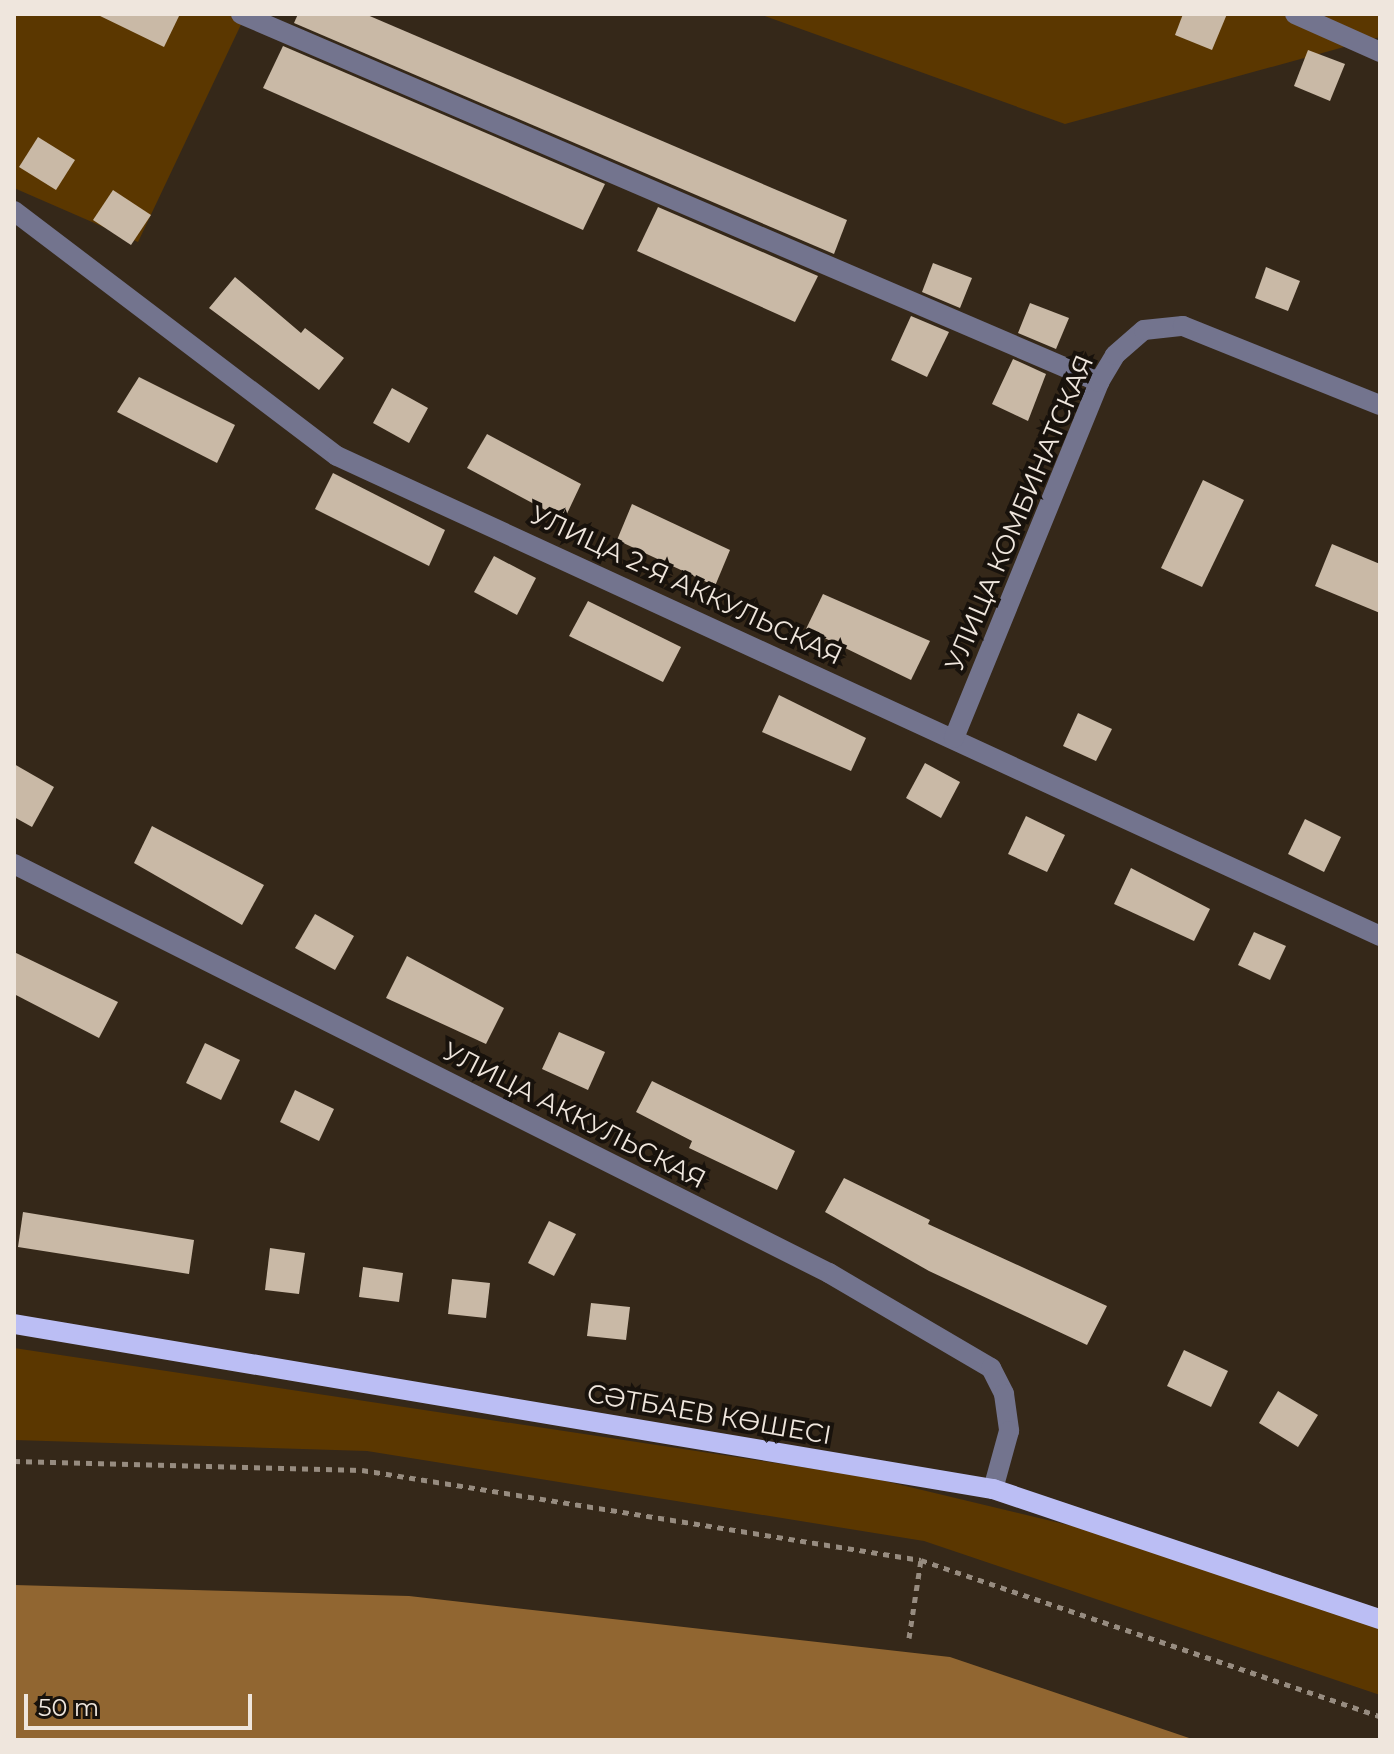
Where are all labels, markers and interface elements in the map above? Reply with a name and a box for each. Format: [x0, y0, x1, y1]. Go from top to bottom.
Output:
street label: УЛИЦА КОМБИНАТСКАЯ [939, 350, 1101, 676]
street label: УЛИЦА 2-Я АККУЛЬСКАЯ [525, 500, 847, 672]
street label: УЛИЦА АККУЛЬСКАЯ [437, 1036, 711, 1196]
street label: СӘТБАЕВ КӨШЕСІ [584, 1378, 834, 1452]
scale bar [28, 1678, 256, 1728]
text: 50 m [38, 1693, 99, 1722]

